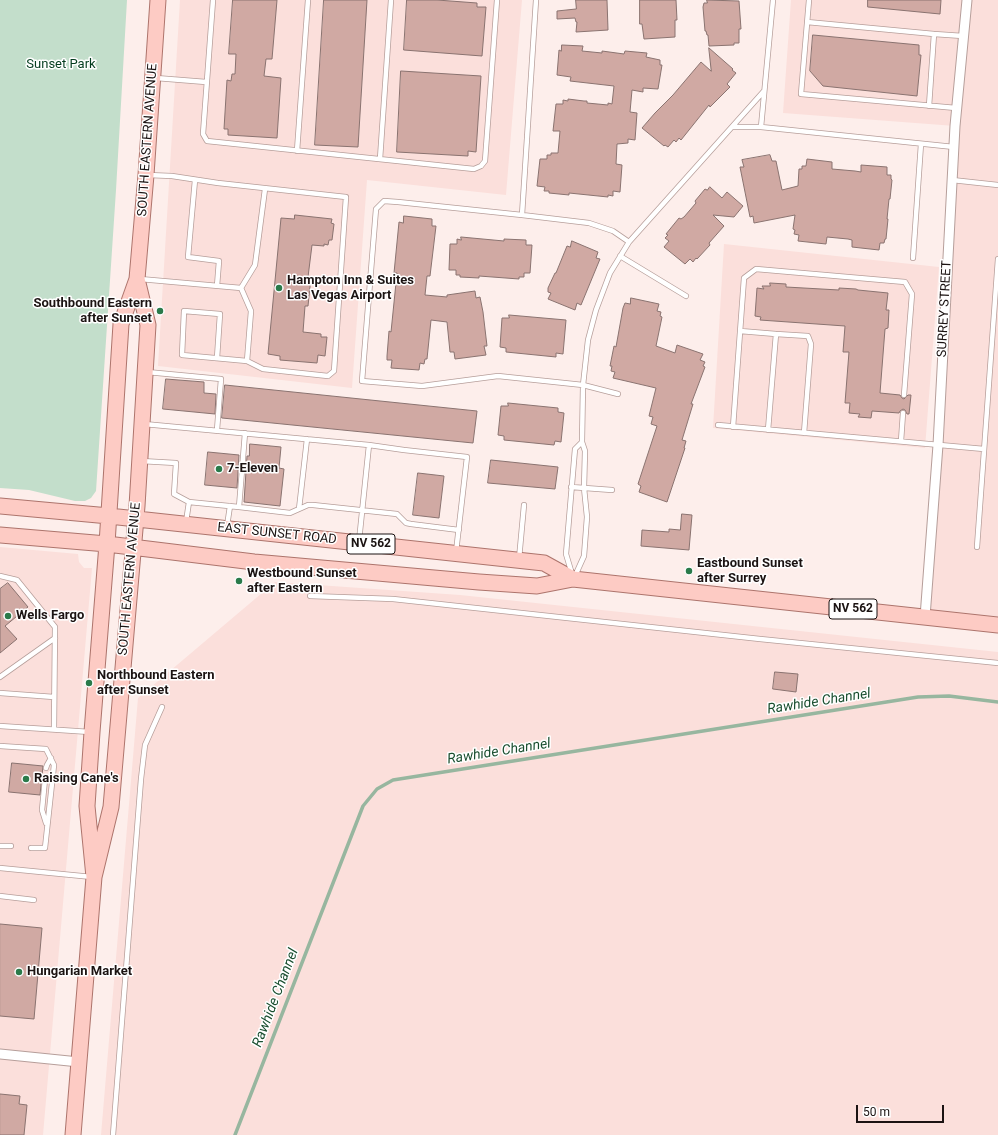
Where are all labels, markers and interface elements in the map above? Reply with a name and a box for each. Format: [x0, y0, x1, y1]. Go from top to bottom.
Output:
park label: Sunset Park [26, 57, 96, 73]
street label: SOUTH EASTERN AVENUE [135, 63, 161, 217]
street label: SURREY STREET [935, 260, 955, 358]
place label: Hampton Inn & Suites Las Vegas Airport [287, 273, 414, 304]
marker: Hampton Inn & Suites Las Vegas Airport [274, 283, 284, 293]
place label: Southbound Eastern after Sunset [34, 296, 152, 327]
marker: Southbound Eastern after Sunset [155, 306, 165, 316]
place label: 7-Eleven [227, 461, 278, 477]
marker: 7-Eleven [214, 464, 224, 474]
street label: SOUTH EASTERN AVENUE [116, 502, 144, 656]
street label: EAST SUNSET ROAD [216, 520, 338, 548]
road number: NV 562 [347, 534, 395, 554]
place label: Eastbound Sunset after Surrey [697, 556, 803, 587]
place label: Westbound Sunset after Eastern [247, 566, 357, 597]
marker: Eastbound Sunset after Surrey [684, 566, 694, 576]
marker: Westbound Sunset after Eastern [234, 576, 244, 586]
road number: NV 562 [829, 599, 877, 619]
place label: Wells Fargo [16, 608, 84, 624]
marker: Wells Fargo [3, 611, 13, 621]
place label: Northbound Eastern after Sunset [97, 668, 214, 699]
marker: Northbound Eastern after Sunset [84, 678, 94, 688]
water label: Rawhide Channel [766, 686, 872, 718]
water label: Rawhide Channel [446, 736, 552, 768]
place label: Raising Cane's [34, 771, 119, 787]
marker: Raising Cane's [21, 774, 31, 784]
water label: Rawhide Channel [249, 946, 303, 1050]
place label: Hungarian Market [27, 964, 132, 980]
marker: Hungarian Market [14, 967, 24, 977]
scale bar [858, 1097, 946, 1123]
text: 50 m [863, 1105, 890, 1119]

